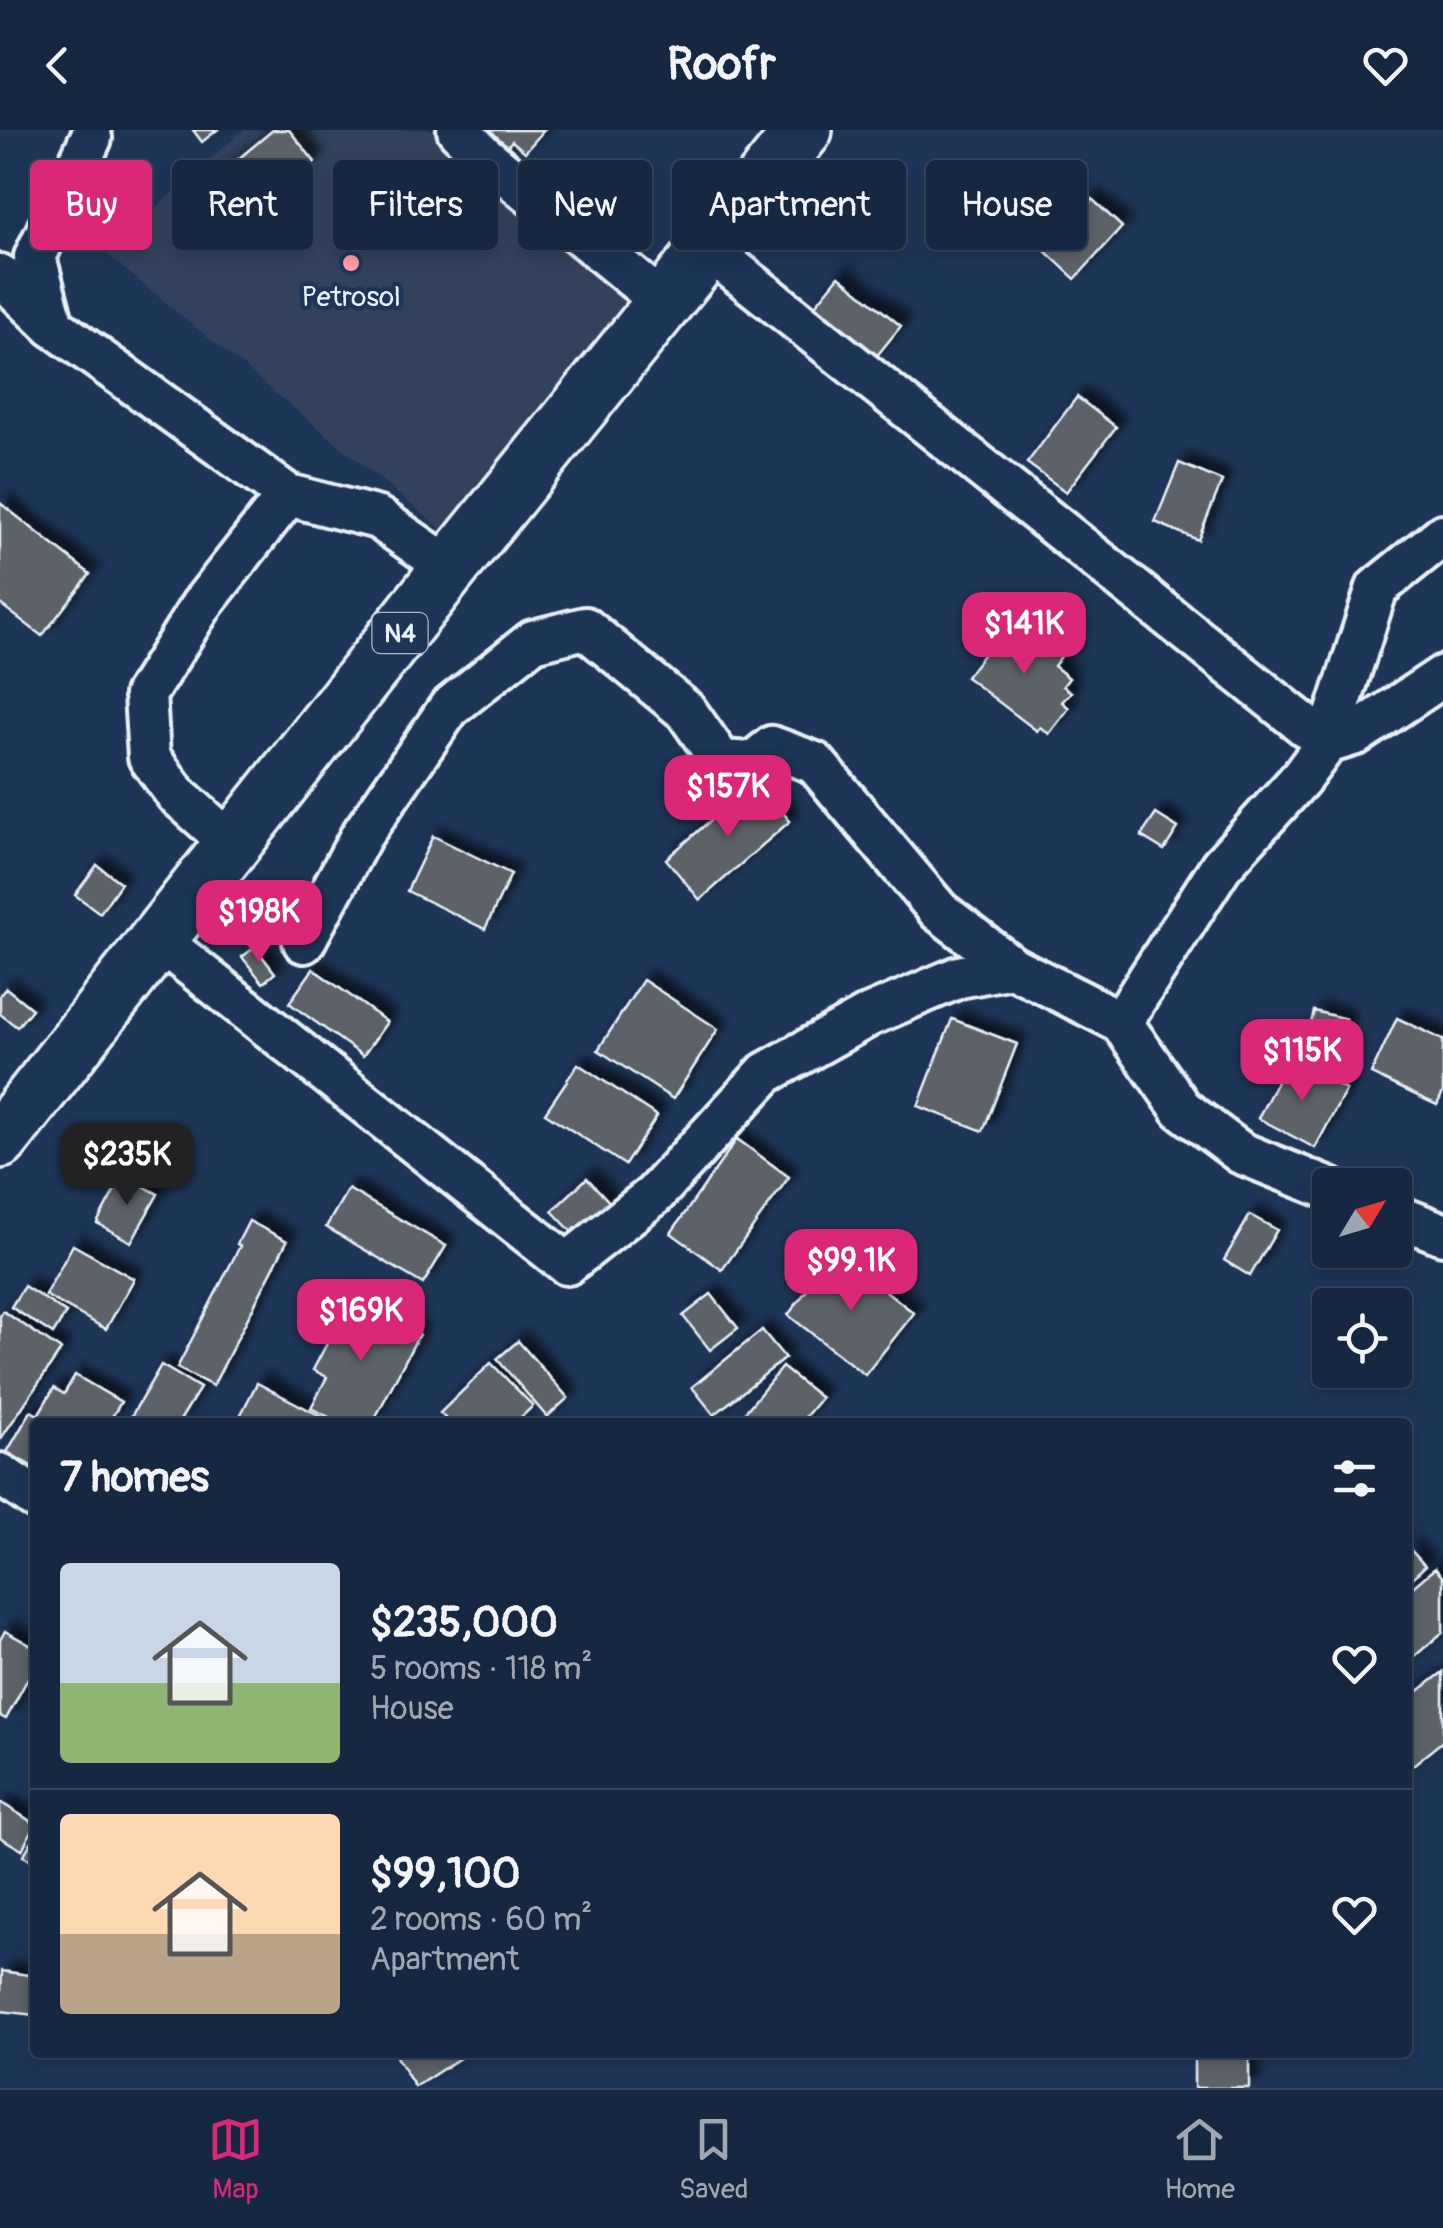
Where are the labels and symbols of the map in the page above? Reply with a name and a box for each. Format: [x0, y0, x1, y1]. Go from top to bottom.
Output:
marker: Petrosol [340, 252, 362, 274]
place label: Petrosol [301, 280, 401, 315]
pin: $141K [954, 592, 1094, 677]
road number: N4 [372, 613, 428, 653]
pin: $157K [658, 755, 798, 840]
pin: $198K [189, 880, 329, 965]
pin: $115K [1232, 1019, 1372, 1104]
pin: $235K [57, 1123, 197, 1208]
north arrow [1312, 1168, 1412, 1268]
pin: $99.1K [770, 1229, 932, 1314]
pin: $169K [291, 1279, 431, 1364]

